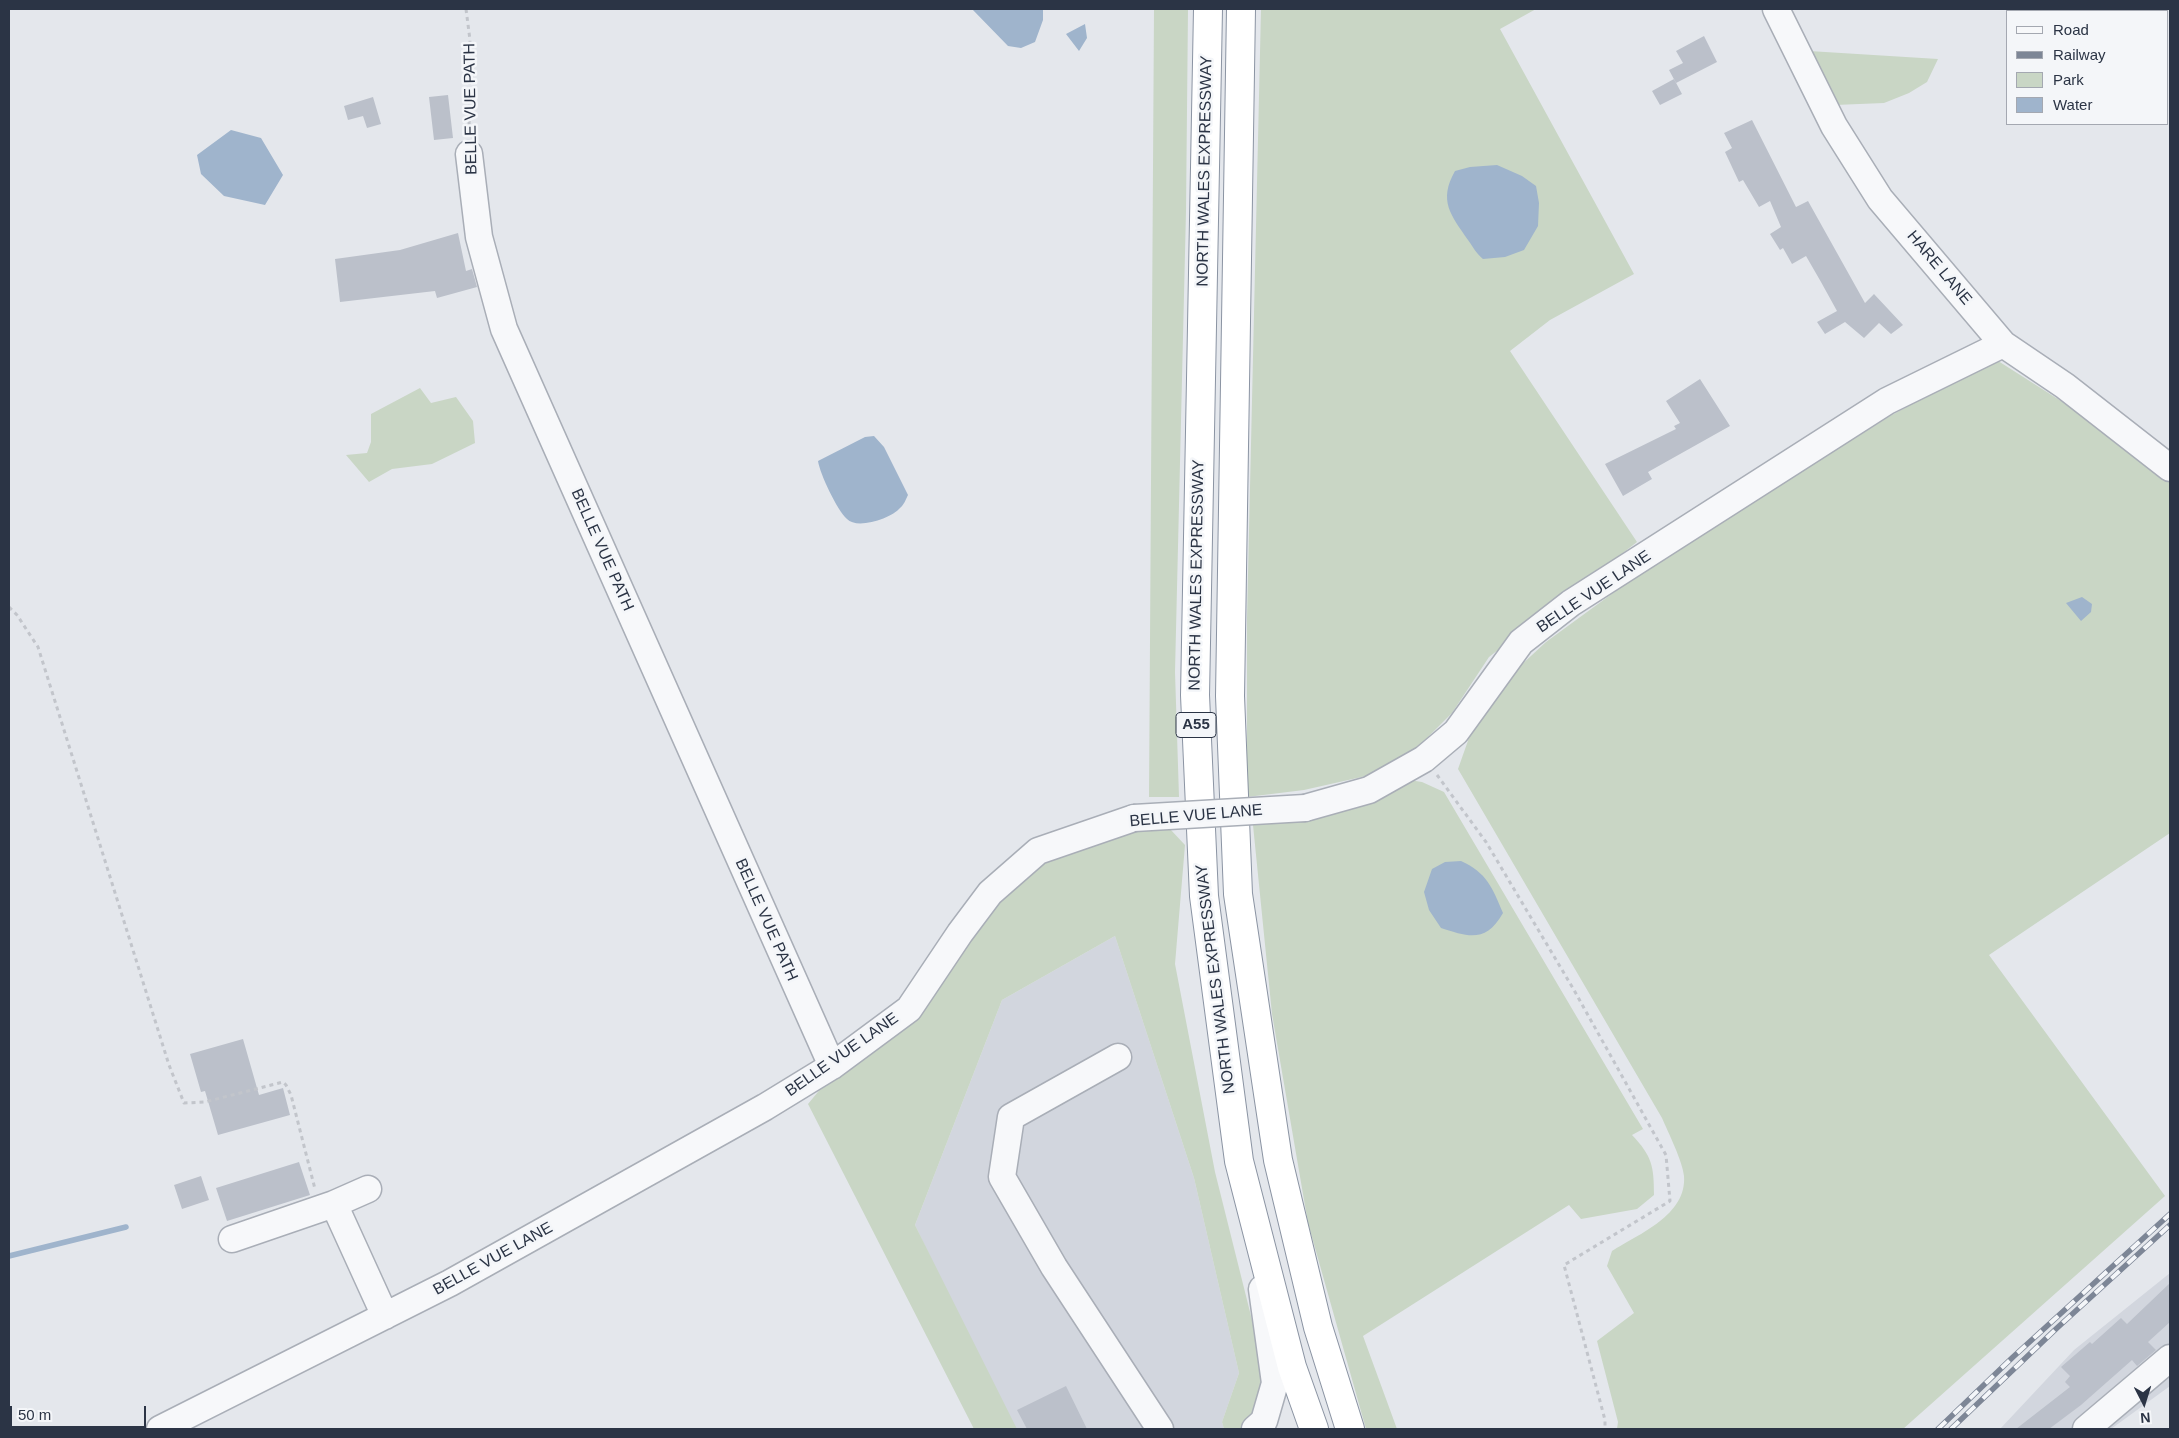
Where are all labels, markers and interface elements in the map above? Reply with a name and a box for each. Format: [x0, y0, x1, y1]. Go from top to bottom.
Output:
legend [2006, 10, 2169, 125]
text: Road [2053, 21, 2089, 38]
street label: BELLE VUE PATH [460, 43, 482, 175]
text: Railway [2053, 46, 2106, 63]
street label: NORTH WALES EXPRESSWAY [1193, 55, 1217, 287]
text: Park [2053, 71, 2084, 88]
text: Water [2053, 96, 2092, 113]
street label: HARE LANE [1902, 227, 1976, 309]
street label: NORTH WALES EXPRESSWAY [1185, 459, 1209, 691]
street label: BELLE VUE PATH [566, 486, 638, 614]
street label: BELLE VUE LANE [1533, 547, 1655, 637]
road number: A55 [1176, 712, 1216, 738]
street label: BELLE VUE LANE [1129, 801, 1263, 831]
street label: BELLE VUE PATH [730, 856, 802, 984]
street label: NORTH WALES EXPRESSWAY [1192, 863, 1240, 1095]
street label: BELLE VUE LANE [782, 1009, 902, 1101]
street label: BELLE VUE LANE [430, 1218, 556, 1300]
north arrow [2119, 1378, 2169, 1428]
scale bar [12, 1396, 149, 1428]
text: 50 m [18, 1406, 51, 1423]
text: N [2140, 1410, 2151, 1426]

